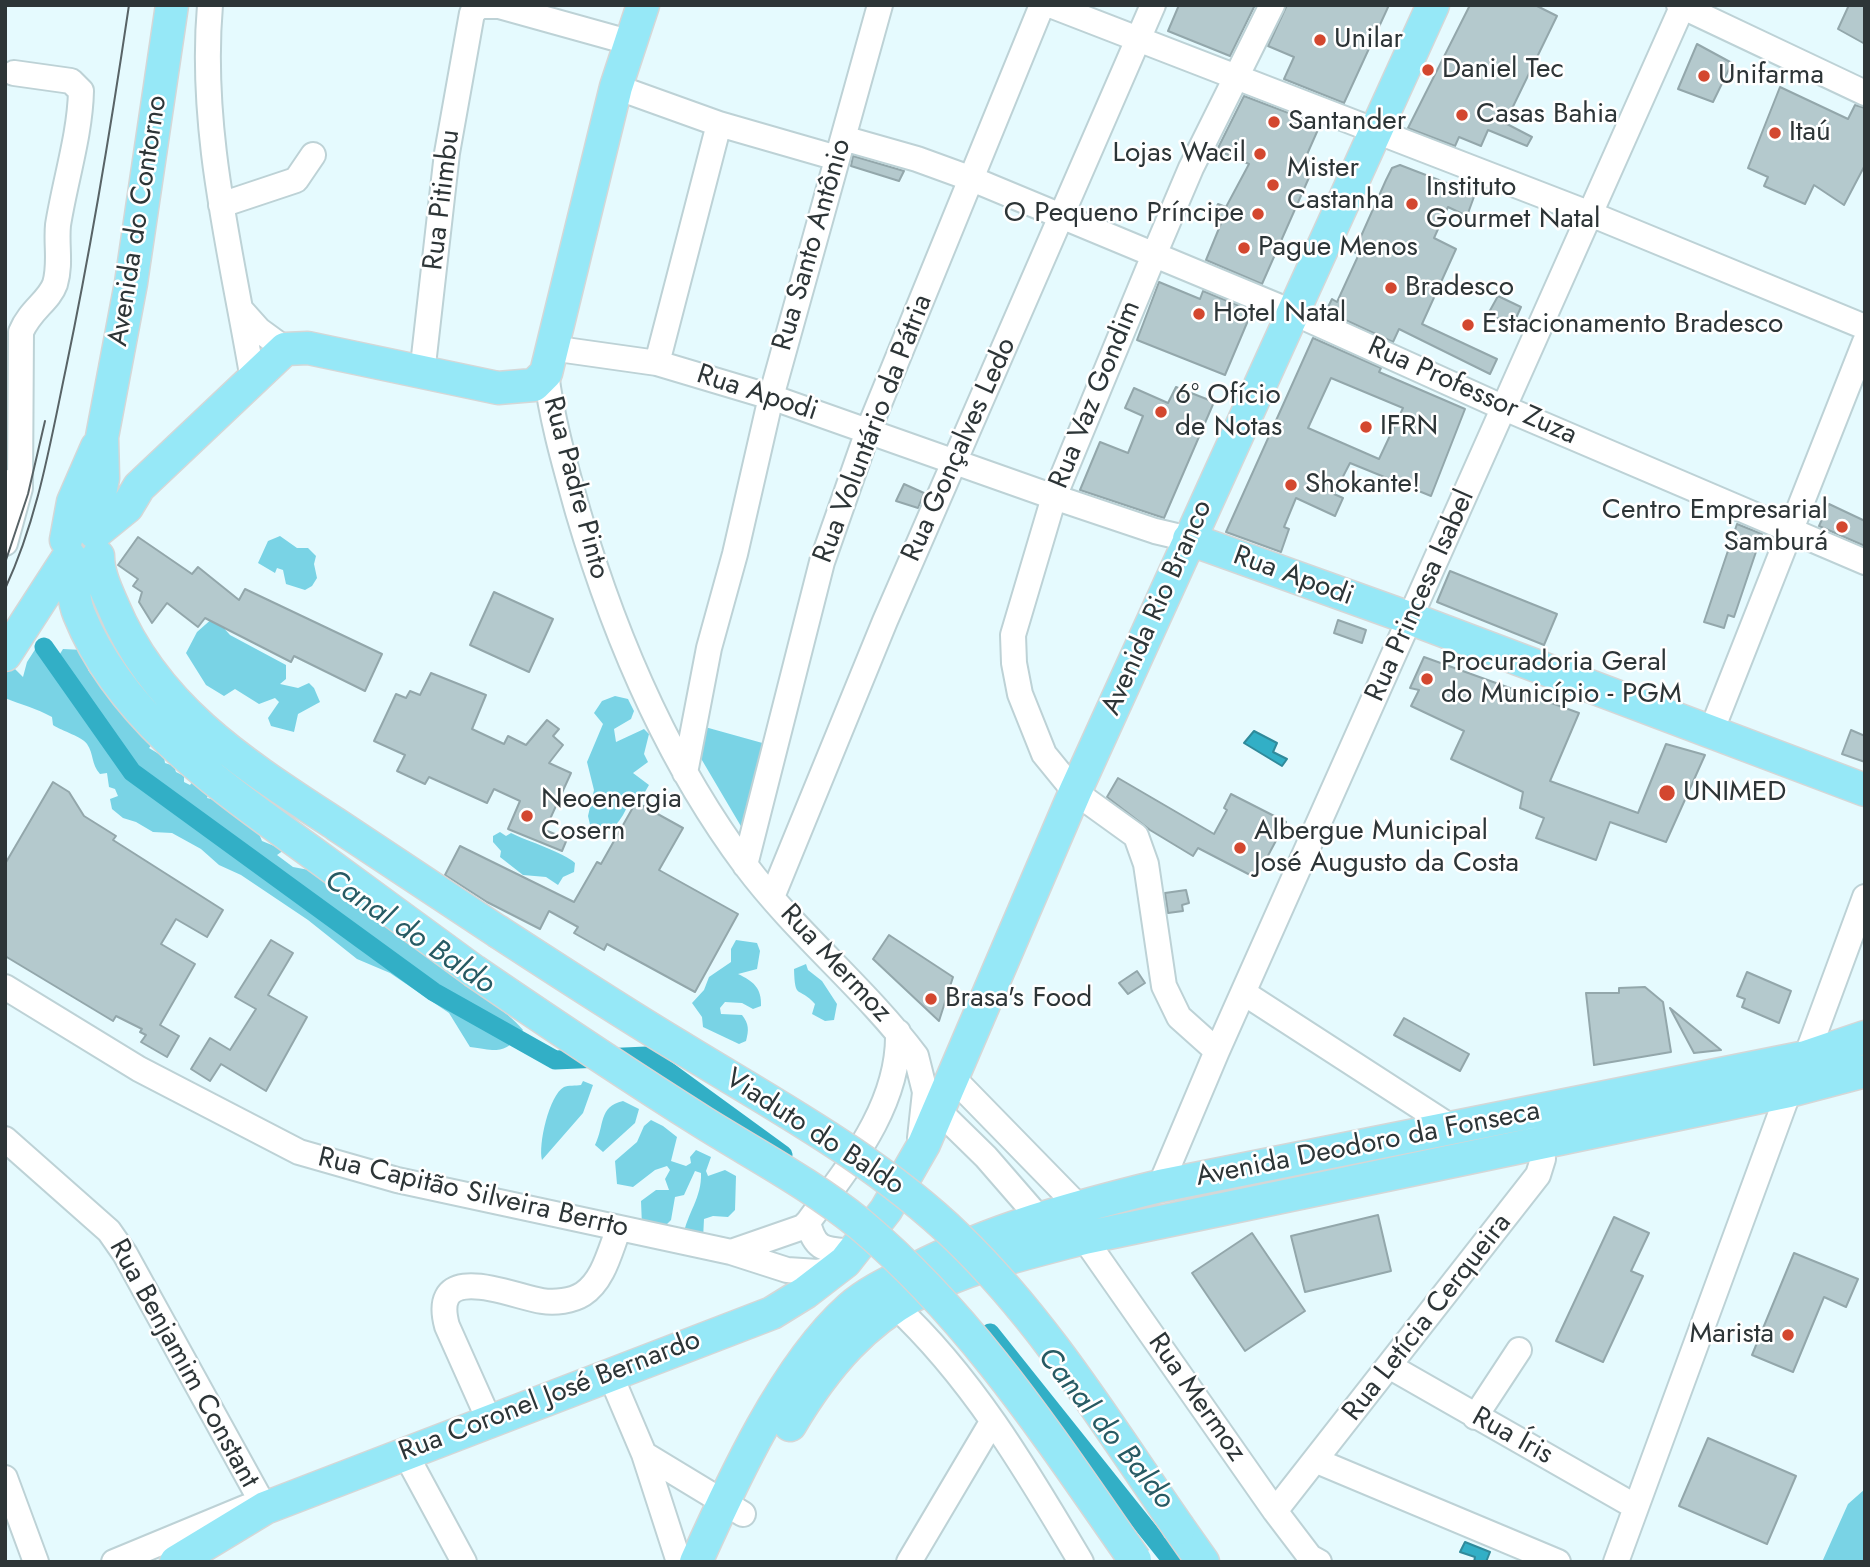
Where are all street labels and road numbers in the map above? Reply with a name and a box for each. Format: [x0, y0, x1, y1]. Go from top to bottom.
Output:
street label: Avenida do Contorno [103, 93, 175, 349]
street label: Rua Pitimbu [418, 128, 468, 272]
street label: Rua Santo Antônio [767, 135, 859, 355]
street label: Rua Voluntário da Pátria [807, 290, 941, 568]
street label: Rua Vaz Gondim [1043, 296, 1149, 494]
street label: Rua Professor Zuza [1362, 331, 1582, 453]
street label: Rua Gonçalves Ledo [896, 333, 1024, 567]
street label: Rua Apodi [692, 359, 822, 429]
street label: Rua Padre Pinto [535, 393, 615, 583]
street label: Rua Princesa Isabel [1359, 485, 1483, 707]
street label: Avenida Rio Branco [1095, 495, 1221, 721]
street label: Rua Apodi [1228, 540, 1358, 614]
street label: Rua Mermoz [772, 898, 898, 1030]
street label: Viaduto do Baldo [718, 1063, 910, 1203]
street label: Avenida Deodoro da Fonseca [1193, 1095, 1543, 1195]
street label: Rua Capitão Silveira Berrto [315, 1142, 631, 1246]
street label: Rua Letícia Cerqueira [1337, 1208, 1519, 1428]
street label: Rua Benjamim Constant [101, 1234, 265, 1494]
street label: Rua Coronel José Bernardo [395, 1324, 705, 1470]
street label: Rua Mermoz [1140, 1328, 1252, 1468]
street label: Rua Íris [1466, 1401, 1558, 1473]

